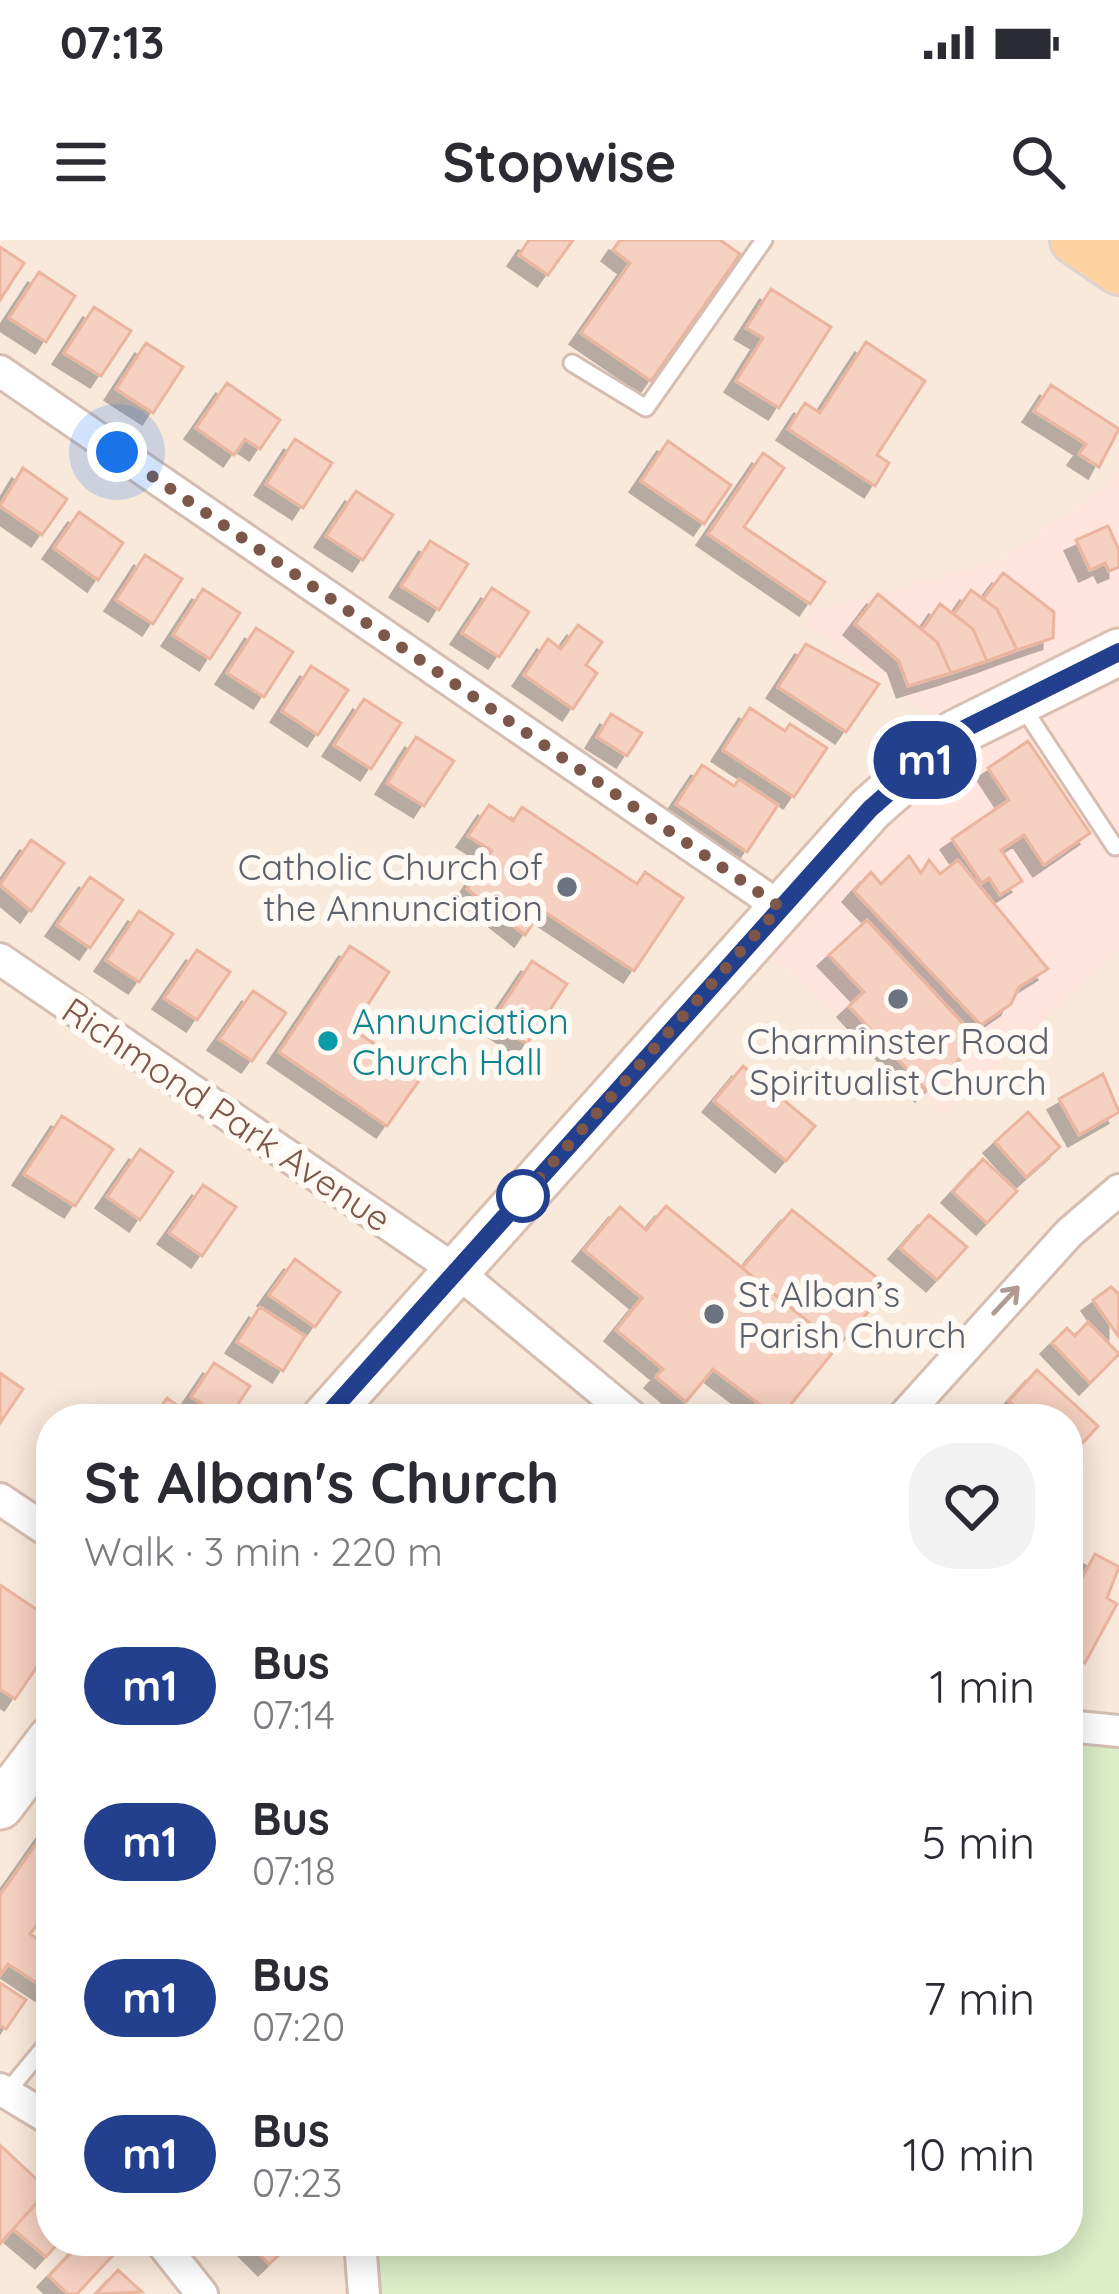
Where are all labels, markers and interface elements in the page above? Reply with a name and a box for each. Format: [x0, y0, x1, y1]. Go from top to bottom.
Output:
text: 07:13 [60, 14, 165, 70]
text: Stopwise [443, 128, 676, 196]
icon: menu [48, 129, 114, 195]
icon: search [1005, 129, 1071, 195]
your location [87, 422, 147, 482]
line badge: m1 [871, 721, 979, 799]
text: m1 [897, 733, 953, 786]
place label: Catholic Church of the Annunciation [238, 844, 543, 930]
marker: Catholic Church of the Annunciation [554, 874, 580, 900]
marker: Charminster Road Spiritualist Church [885, 986, 911, 1012]
street label: Richmond Park Avenue [54, 987, 400, 1241]
place label: Annunciation Church Hall [352, 998, 569, 1084]
place label: Charminster Road Spiritualist Church [746, 1018, 1050, 1104]
marker: Annunciation Church Hall [315, 1028, 341, 1054]
unlabelled marker [498, 1171, 548, 1221]
place label: St Alban’s Parish Church [738, 1271, 966, 1357]
one-way arrow [992, 1286, 1020, 1316]
marker: St Alban’s Parish Church [701, 1301, 727, 1327]
button: heart [909, 1443, 1035, 1569]
text: St Alban's Church [84, 1446, 559, 1517]
text: Walk · 3 min · 220 m [84, 1527, 443, 1576]
text: Bus [252, 1634, 330, 1690]
text: 1 min [929, 1658, 1035, 1714]
text: m1 [122, 1659, 178, 1712]
text: 07:14 [252, 1690, 335, 1739]
text: Bus [252, 1790, 330, 1846]
text: 5 min [922, 1814, 1035, 1870]
text: m1 [122, 1815, 178, 1868]
text: 07:18 [252, 1846, 336, 1895]
text: Bus [252, 1946, 330, 2002]
text: 7 min [923, 1970, 1035, 2026]
text: m1 [122, 1971, 178, 2024]
text: 07:20 [252, 2002, 345, 2051]
text: Bus [252, 2102, 330, 2158]
text: 10 min [903, 2126, 1035, 2182]
text: m1 [122, 2127, 178, 2180]
text: 07:23 [252, 2158, 342, 2207]

